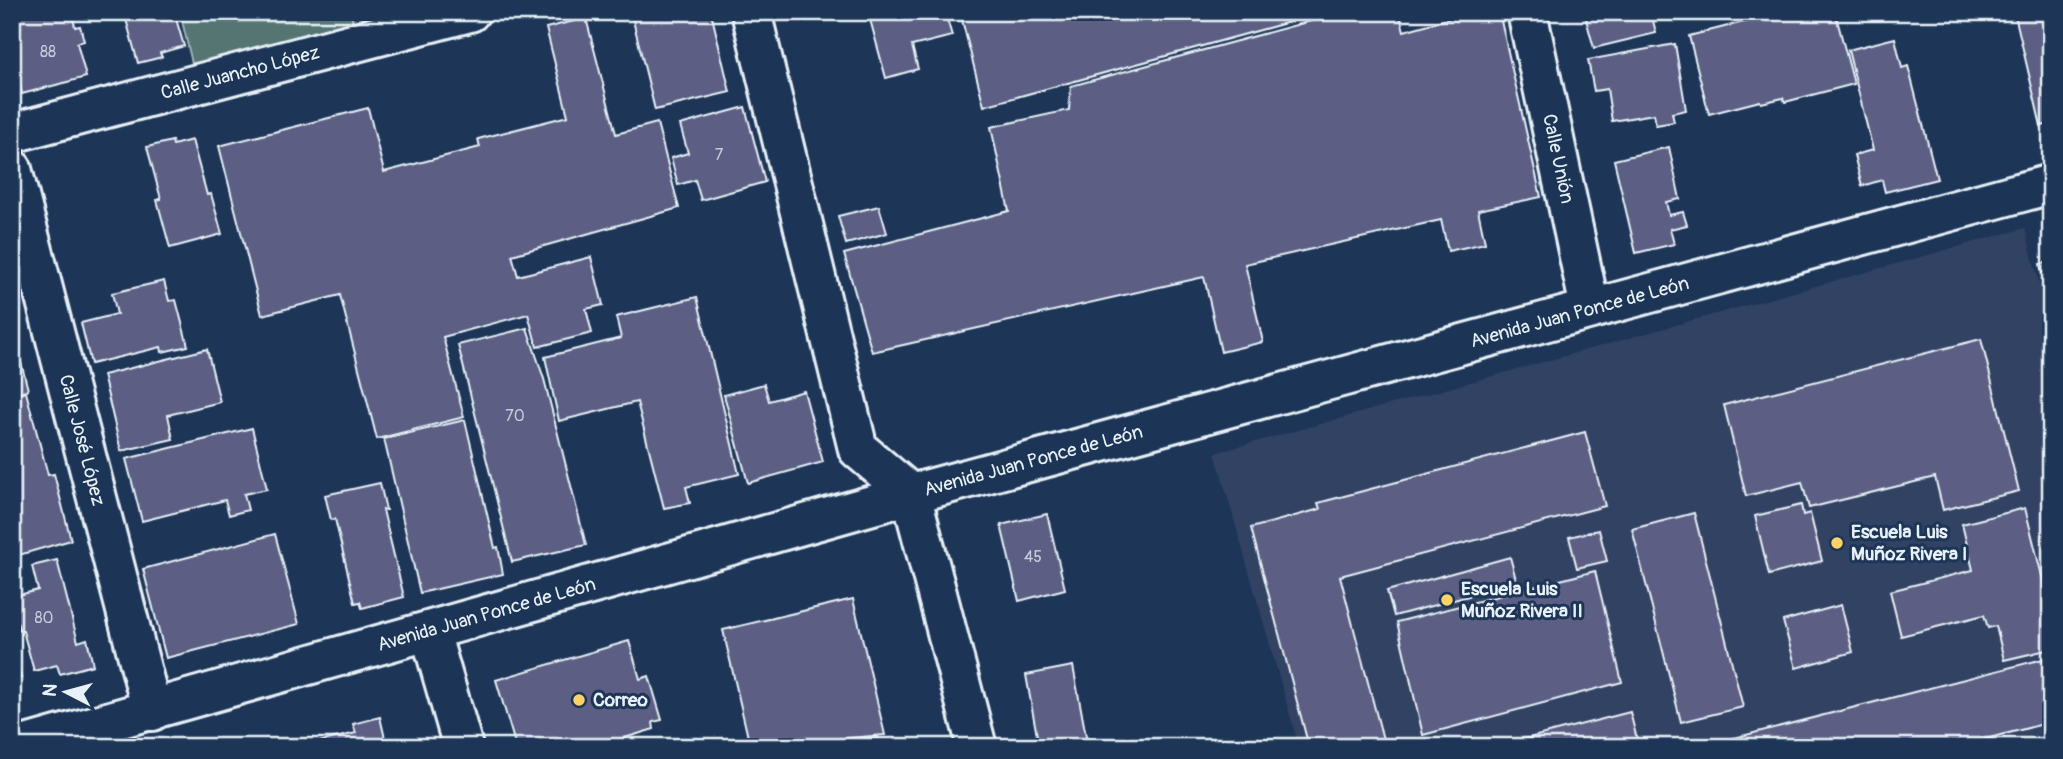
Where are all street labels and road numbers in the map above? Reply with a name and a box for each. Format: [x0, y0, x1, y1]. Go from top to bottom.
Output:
street label: Calle Juancho López [158, 40, 322, 105]
street label: Calle Unión [1537, 112, 1579, 206]
street label: Avenida Juan Ponce de León [1467, 271, 1692, 353]
street label: Calle José López [54, 372, 110, 508]
street label: Avenida Juan Ponce de León [921, 420, 1145, 502]
street label: Avenida Juan Ponce de León [375, 572, 598, 657]

